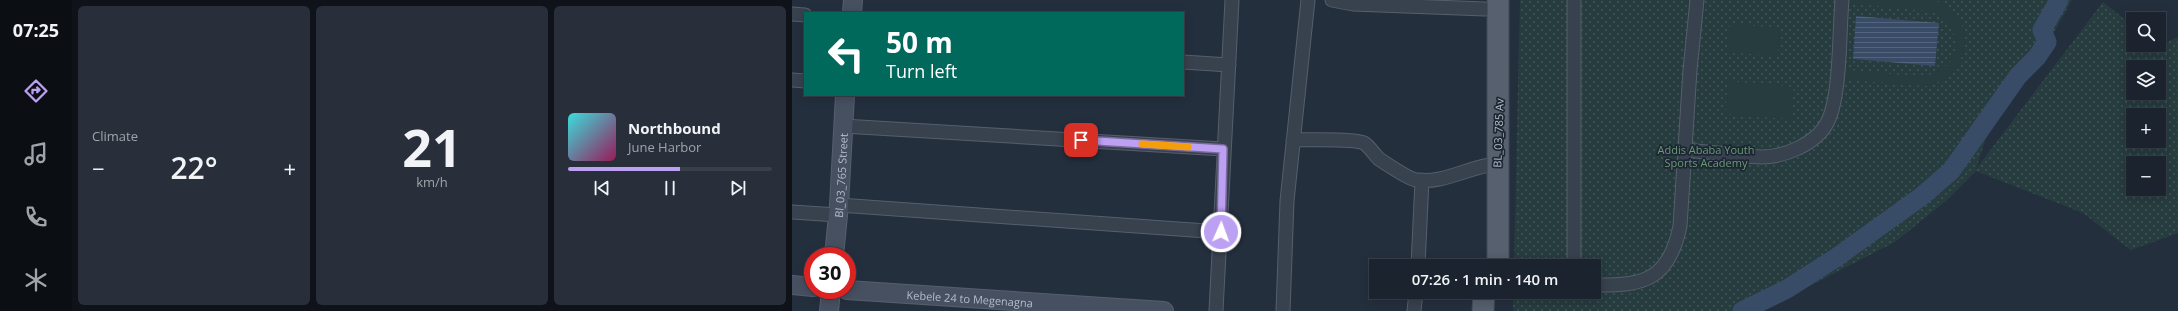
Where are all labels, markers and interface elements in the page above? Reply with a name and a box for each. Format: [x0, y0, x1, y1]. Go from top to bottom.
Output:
map controls [2126, 12, 2166, 196]
button: search [2126, 12, 2166, 52]
text: 07:25 [13, 18, 59, 42]
text: 50 m [886, 23, 953, 61]
icon: left [820, 28, 872, 80]
text: Turn left [886, 59, 957, 83]
button: layers [2126, 60, 2166, 100]
icon: directions [22, 77, 50, 105]
street label: BL_03_785 Av [1489, 98, 1507, 168]
button: + [2126, 108, 2166, 148]
text: 21 [402, 111, 462, 182]
text: Northbound [628, 118, 721, 138]
pin [1064, 123, 1098, 157]
text: Climate [92, 127, 138, 145]
icon: arrive [1070, 129, 1092, 151]
street label: Bl_03_765 Street [830, 133, 850, 218]
text: June Harbor [628, 138, 701, 156]
icon: music [22, 140, 50, 168]
park label: Addis Ababa Youth Sports Academy [1658, 142, 1754, 170]
text: 22° [170, 147, 218, 188]
text: − [92, 153, 105, 183]
text: + [283, 153, 296, 183]
button: − [2126, 156, 2166, 196]
text: km/h [416, 173, 448, 191]
icon: previous [591, 177, 613, 199]
icon: pause [659, 177, 681, 199]
icon: next [727, 177, 749, 199]
icon: phone [22, 203, 50, 231]
position arrow [1200, 211, 1242, 253]
speed limit sign: 30 [804, 247, 856, 299]
icon: climate [22, 266, 50, 294]
text: 07:26 · 1 min · 140 m [1412, 269, 1558, 289]
street label: Kebele 24 to Megenagna [906, 286, 1033, 310]

